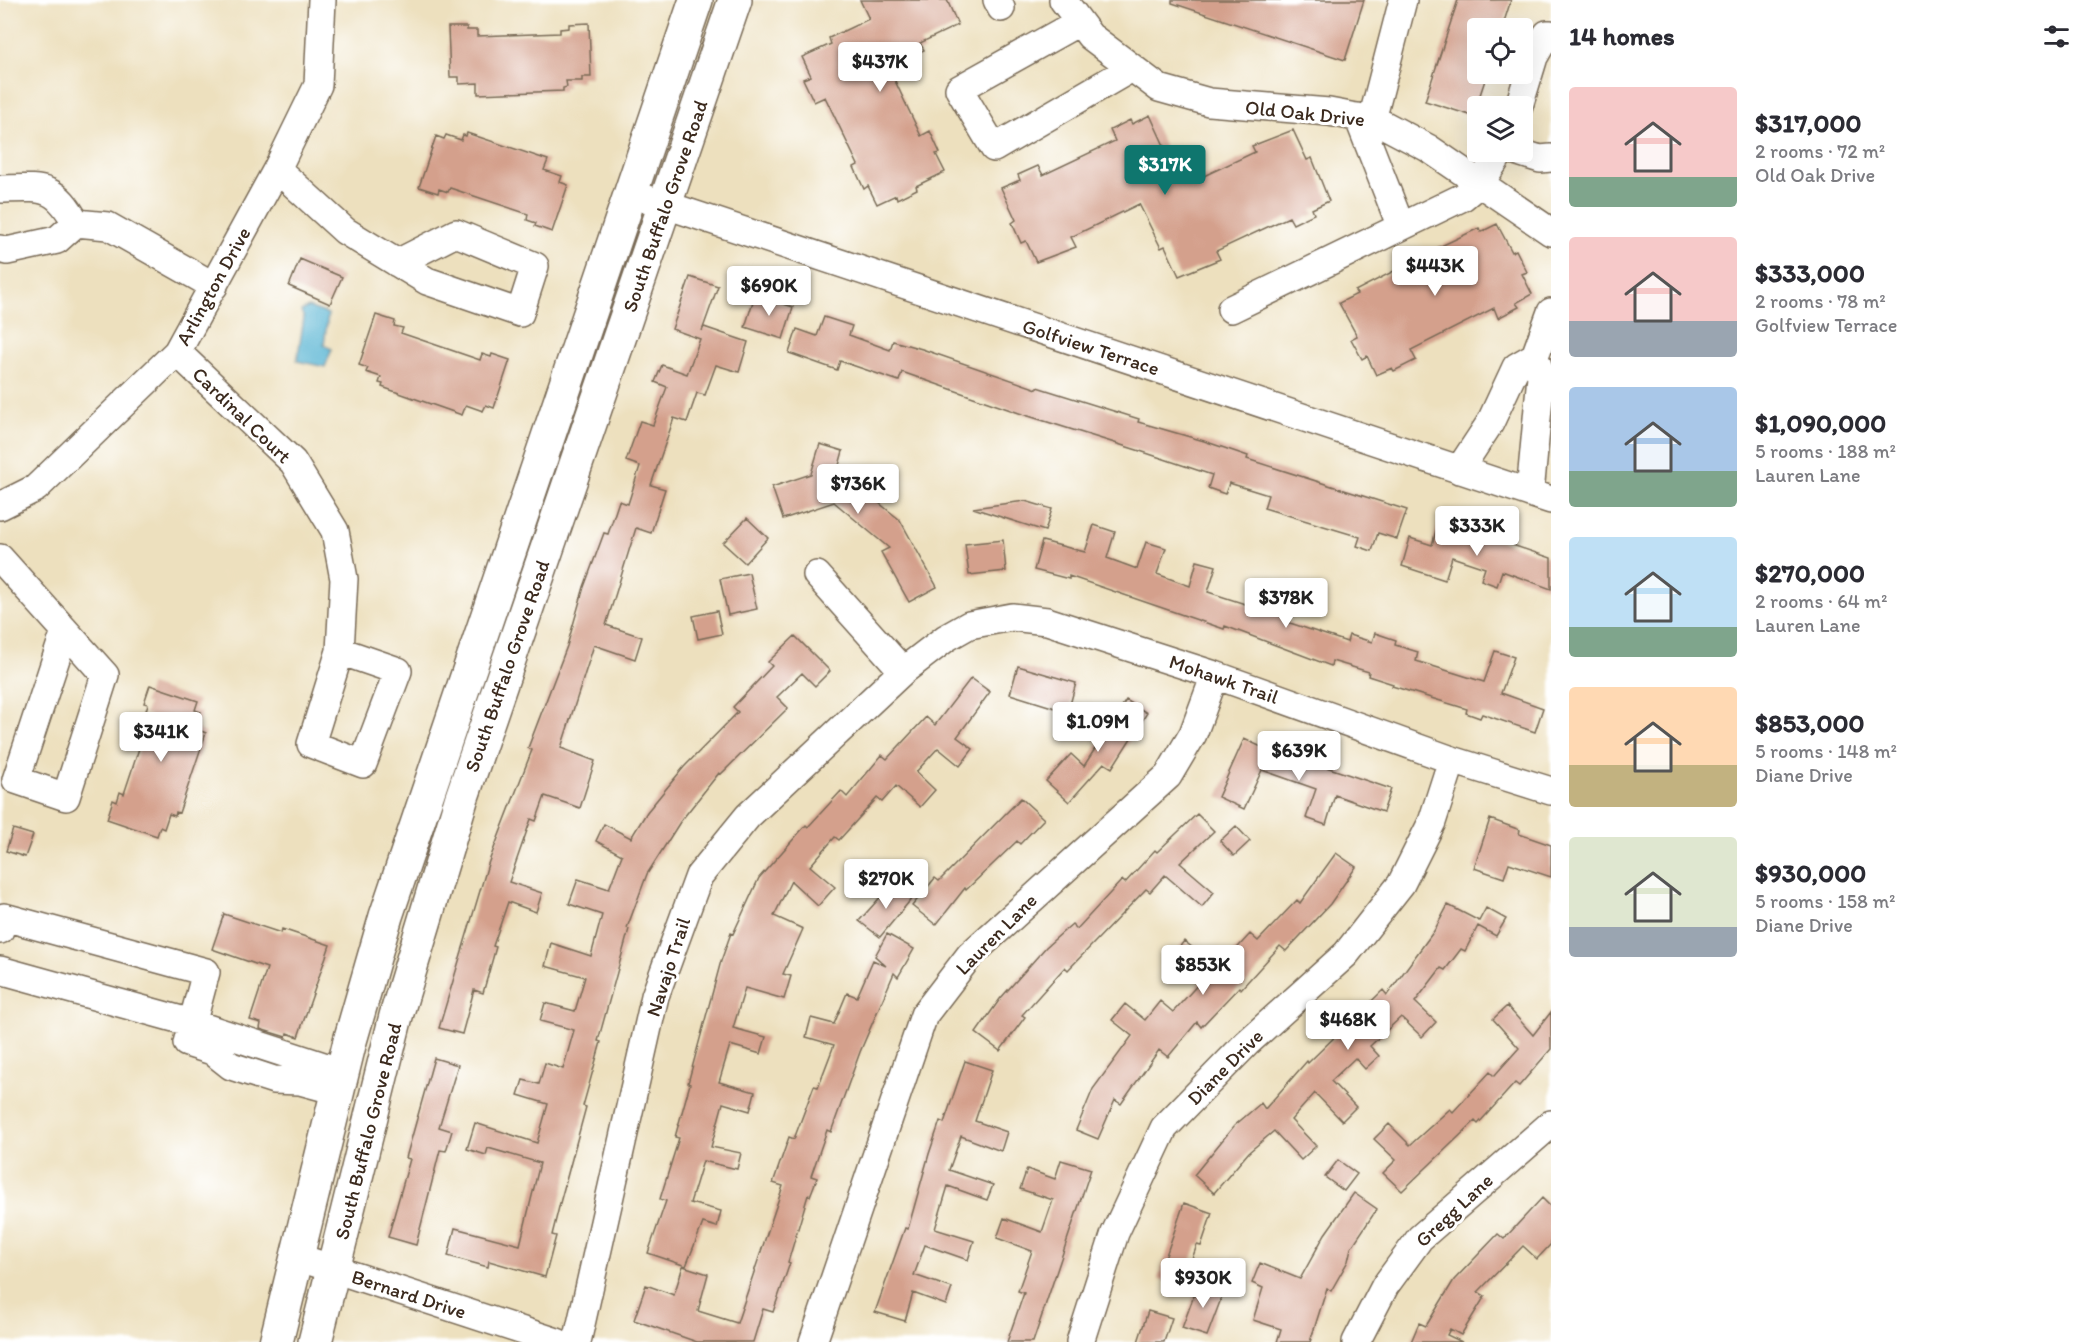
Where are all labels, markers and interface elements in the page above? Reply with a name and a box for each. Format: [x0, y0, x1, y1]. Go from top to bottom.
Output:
map controls [1467, 18, 1533, 162]
button: locate [1467, 18, 1533, 84]
text: 14 homes [1569, 20, 1675, 52]
icon: filters [2040, 20, 2073, 53]
pin: $437K [838, 42, 922, 93]
text: $437K [852, 49, 908, 73]
street label: Old Oak Drive [1244, 95, 1366, 131]
button: layers [1467, 96, 1533, 162]
street label: South Buffalo Grove Road [617, 97, 713, 315]
text: $317,000 [1755, 107, 1862, 139]
icon: home [1617, 111, 1689, 183]
text: 2 rooms · 72 m² [1755, 139, 1885, 163]
pin: $317K [1123, 145, 1207, 196]
text: $317K [1138, 152, 1192, 176]
text: Old Oak Drive [1755, 163, 1875, 187]
street label: Arlington Drive [171, 223, 255, 349]
pin: $443K [1393, 246, 1477, 297]
text: $443K [1406, 253, 1464, 277]
text: $333,000 [1755, 257, 1865, 289]
icon: home [1617, 261, 1689, 333]
pin: $690K [727, 266, 811, 317]
text: $690K [741, 273, 797, 297]
text: 2 rooms · 78 m² [1755, 289, 1886, 313]
text: Golfview Terrace [1755, 313, 1898, 337]
street label: Golfview Terrace [1020, 314, 1162, 380]
street label: Cardinal Court [188, 362, 296, 468]
text: $1,090,000 [1755, 407, 1886, 439]
icon: home [1617, 411, 1689, 483]
text: 5 rooms · 188 m² [1755, 439, 1896, 463]
text: Lauren Lane [1755, 463, 1861, 487]
pin: $736K [816, 464, 900, 515]
text: $736K [831, 471, 885, 495]
pin: $333K [1435, 506, 1519, 557]
text: $333K [1449, 513, 1505, 537]
street label: South Buffalo Grove Road [459, 557, 555, 775]
text: $270,000 [1755, 557, 1865, 589]
icon: home [1617, 561, 1689, 633]
pin: $378K [1244, 578, 1328, 629]
text: $378K [1259, 585, 1313, 609]
text: 2 rooms · 64 m² [1755, 589, 1887, 613]
text: Lauren Lane [1755, 613, 1861, 637]
street label: Mohawk Trail [1166, 649, 1282, 709]
pin: $1.09M [1049, 702, 1147, 753]
text: $853,000 [1755, 707, 1864, 739]
text: $1.09M [1067, 709, 1129, 733]
icon: home [1617, 711, 1689, 783]
pin: $341K [119, 712, 203, 763]
text: $341K [133, 719, 189, 743]
pin: $639K [1257, 731, 1341, 782]
text: $639K [1272, 738, 1326, 762]
text: 5 rooms · 148 m² [1755, 739, 1897, 763]
text: Diane Drive [1755, 763, 1853, 787]
text: $930,000 [1755, 857, 1866, 889]
pin: $270K [844, 859, 928, 910]
icon: home [1617, 861, 1689, 933]
text: $270K [858, 866, 914, 890]
street label: Lauren Lane [950, 888, 1042, 980]
text: 5 rooms · 158 m² [1755, 889, 1896, 913]
text: Diane Drive [1755, 913, 1853, 937]
street label: Navajo Trail [641, 914, 695, 1020]
pin: $853K [1161, 945, 1245, 996]
text: $853K [1175, 952, 1231, 976]
pin: $468K [1306, 1000, 1390, 1051]
text: $468K [1320, 1007, 1376, 1031]
street label: South Buffalo Grove Road [329, 1020, 407, 1242]
street label: Diane Drive [1182, 1024, 1268, 1110]
street label: Gregg Lane [1410, 1168, 1498, 1252]
pin: $930K [1161, 1258, 1245, 1309]
street label: Bernard Drive [349, 1264, 469, 1324]
text: $930K [1175, 1265, 1231, 1289]

